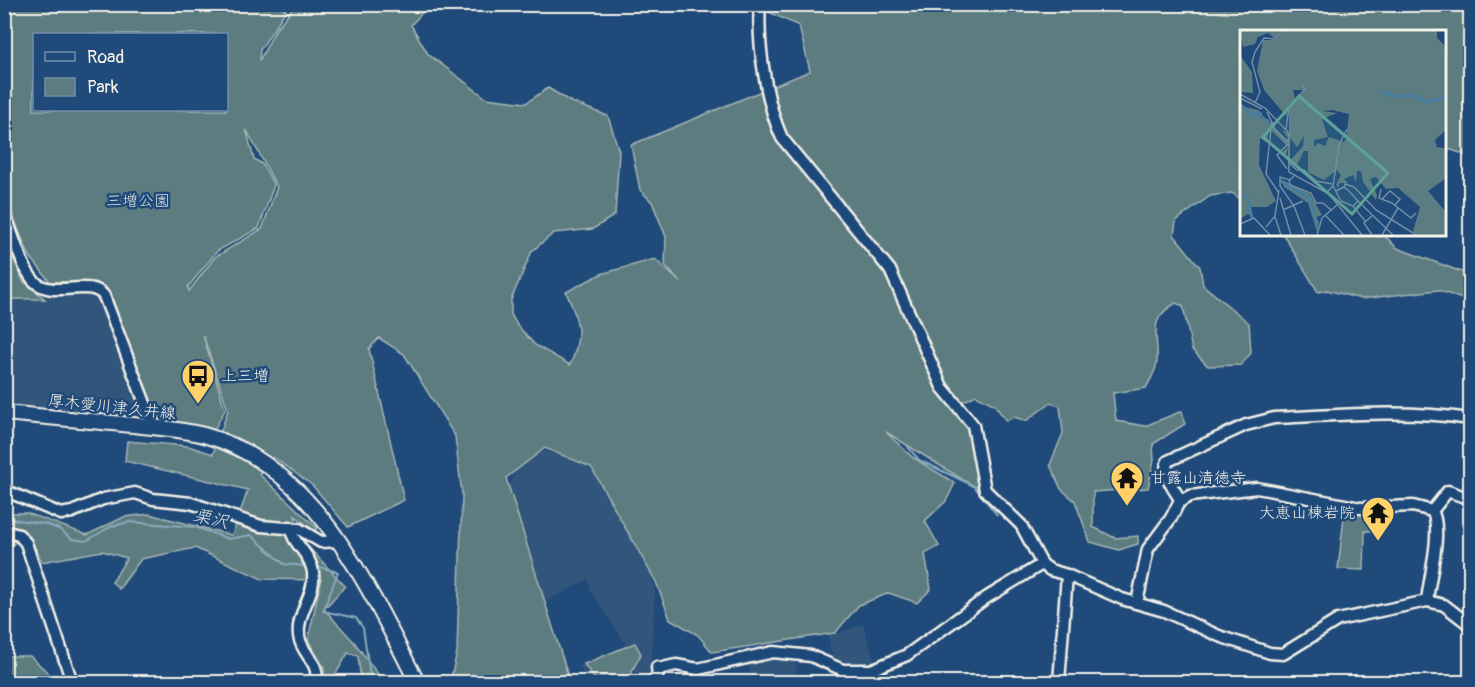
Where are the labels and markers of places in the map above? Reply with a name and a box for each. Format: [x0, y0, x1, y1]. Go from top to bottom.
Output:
bus stop icon: 上三増 [180, 358, 216, 405]
place label: 上三増 [221, 366, 269, 386]
temple icon: 甘露山清徳寺 [1109, 460, 1145, 507]
place label: 甘露山清徳寺 [1150, 468, 1246, 488]
temple icon: 大恵山棟岩院 [1360, 495, 1396, 542]
place label: 大恵山棟岩院 [1259, 503, 1355, 523]

